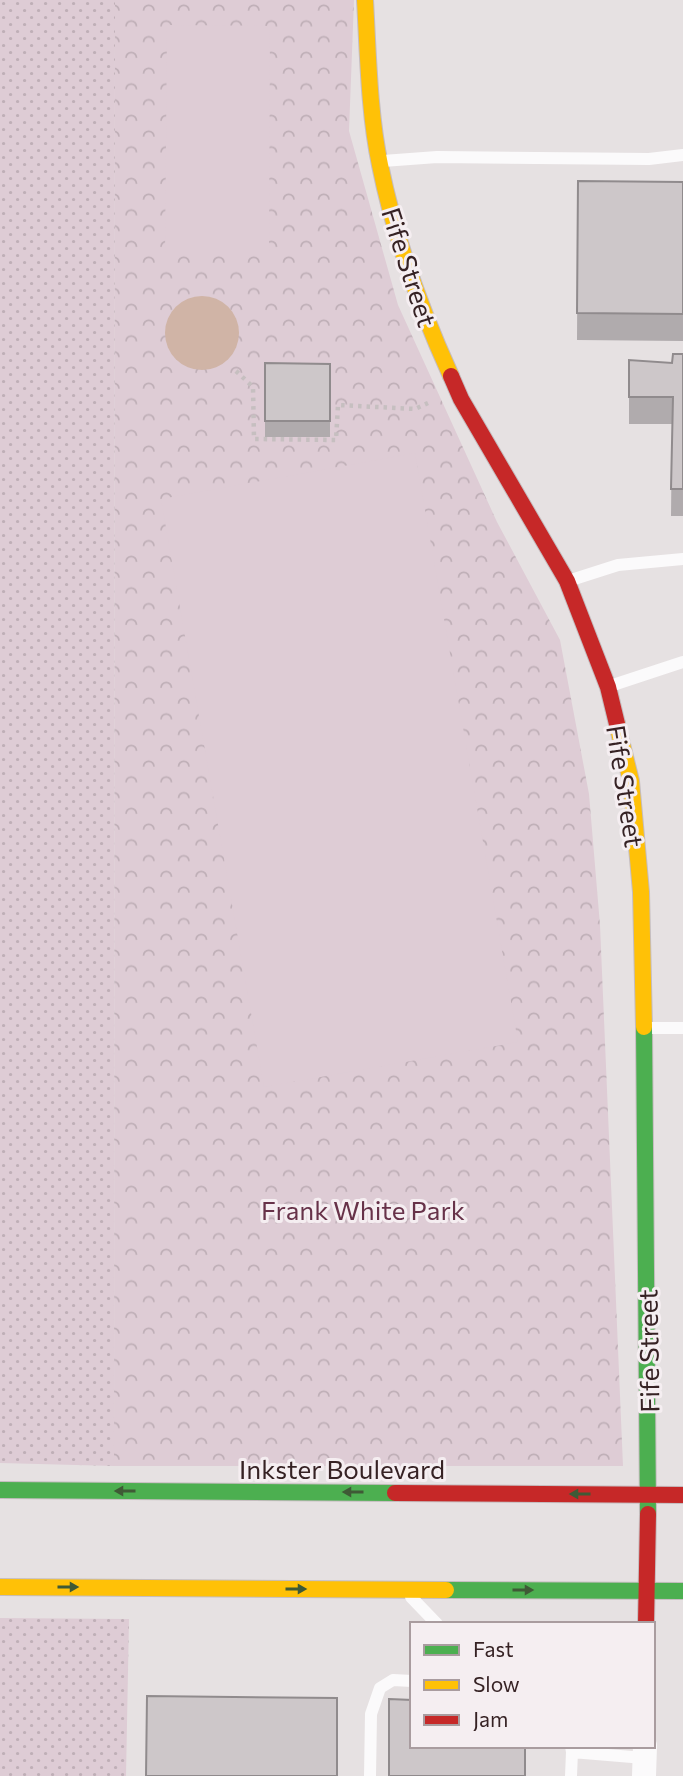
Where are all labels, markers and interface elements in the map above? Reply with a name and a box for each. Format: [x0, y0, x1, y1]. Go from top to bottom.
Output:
street label: Fife Street [376, 204, 444, 330]
street label: Fife Street [601, 723, 651, 849]
park label: Frank White Park [261, 1194, 465, 1225]
street label: Fife Street [631, 1289, 665, 1413]
street label: Inkster Boulevard [239, 1453, 445, 1484]
one-way arrow [114, 1485, 136, 1497]
one-way arrow [342, 1486, 364, 1498]
one-way arrow [569, 1488, 591, 1500]
one-way arrow [57, 1581, 79, 1593]
one-way arrow [285, 1583, 307, 1595]
one-way arrow [512, 1584, 534, 1596]
legend [410, 1622, 655, 1748]
text: Fast [473, 1636, 514, 1661]
text: Slow [473, 1671, 520, 1696]
text: Jam [473, 1706, 508, 1731]

